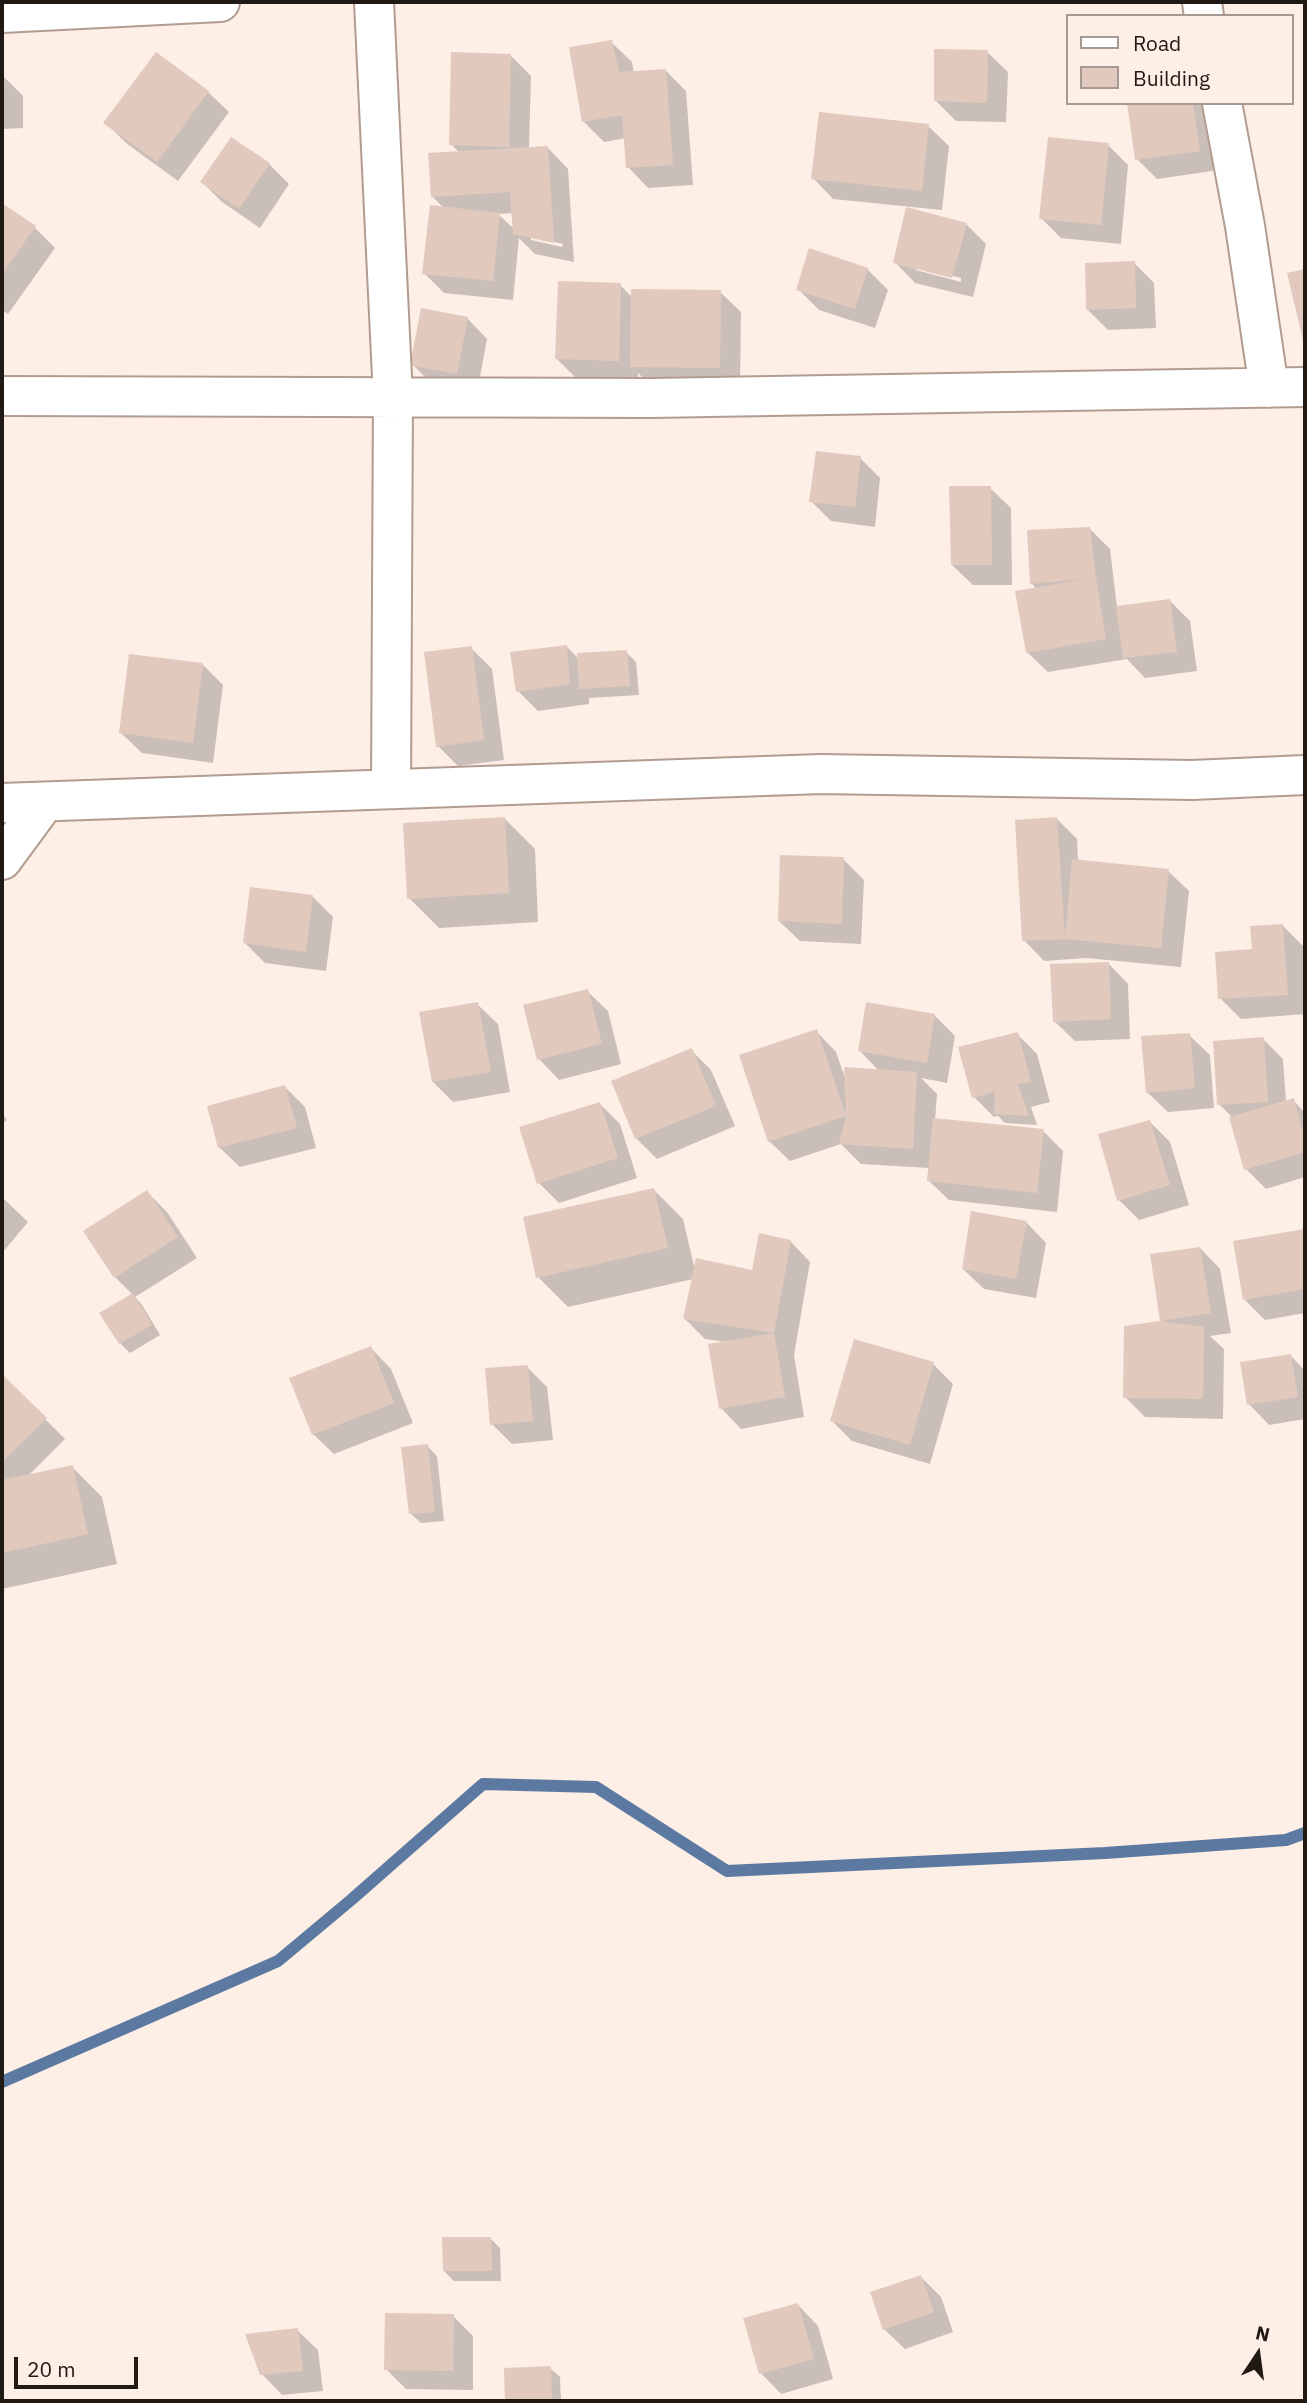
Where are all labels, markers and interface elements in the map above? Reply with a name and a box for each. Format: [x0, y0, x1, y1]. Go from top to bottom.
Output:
legend [1066, 14, 1293, 105]
text: Road [1133, 29, 1181, 57]
text: Building [1133, 64, 1210, 92]
north arrow [1223, 2319, 1293, 2389]
text: N [1253, 2320, 1272, 2347]
scale bar [18, 2344, 142, 2388]
text: 20 m [27, 2355, 76, 2383]

